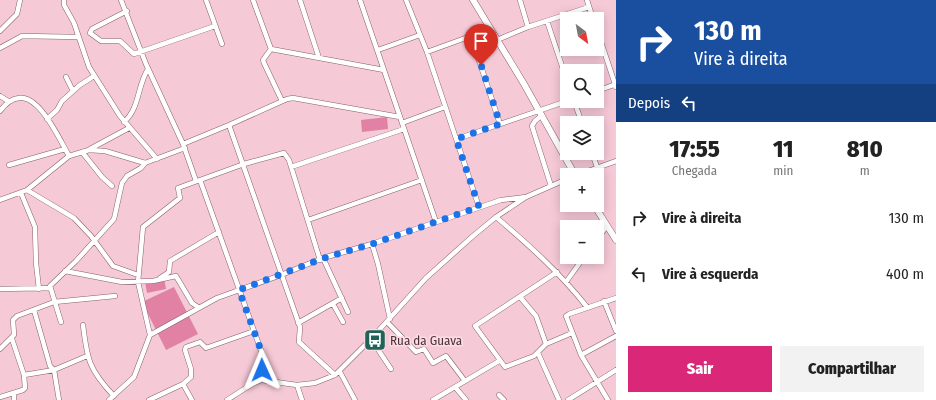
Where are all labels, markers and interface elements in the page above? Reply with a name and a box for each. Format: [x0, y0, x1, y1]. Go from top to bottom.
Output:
north arrow [560, 12, 604, 56]
map controls [560, 12, 604, 264]
text: 130 m [694, 14, 762, 47]
icon: right [628, 16, 680, 68]
pin [464, 24, 498, 65]
icon: arrive [470, 30, 492, 52]
text: Vire à direita [694, 48, 788, 70]
button: search [560, 64, 604, 108]
icon: left [678, 92, 700, 114]
text: Depois [628, 94, 670, 112]
button: layers [560, 116, 604, 160]
text: 17:55 [669, 135, 720, 163]
text: 11 [773, 135, 793, 163]
text: 810 [847, 135, 883, 163]
text: Chegada [672, 163, 717, 178]
text: min [773, 163, 793, 178]
text: m [860, 163, 870, 178]
button: + [560, 168, 604, 212]
icon: right [628, 207, 650, 229]
text: Vire à direita [662, 209, 741, 227]
text: 130 m [889, 209, 924, 227]
button: − [560, 220, 604, 264]
icon: left [628, 263, 650, 285]
text: Vire à esquerda [662, 265, 759, 283]
text: 400 m [886, 265, 924, 283]
bus stop icon: Rua da Guava [362, 327, 388, 353]
place label: Rua da Guava [390, 333, 462, 348]
button: Sair [628, 346, 772, 392]
button: Compartilhar [780, 346, 924, 392]
position arrow [241, 349, 283, 391]

